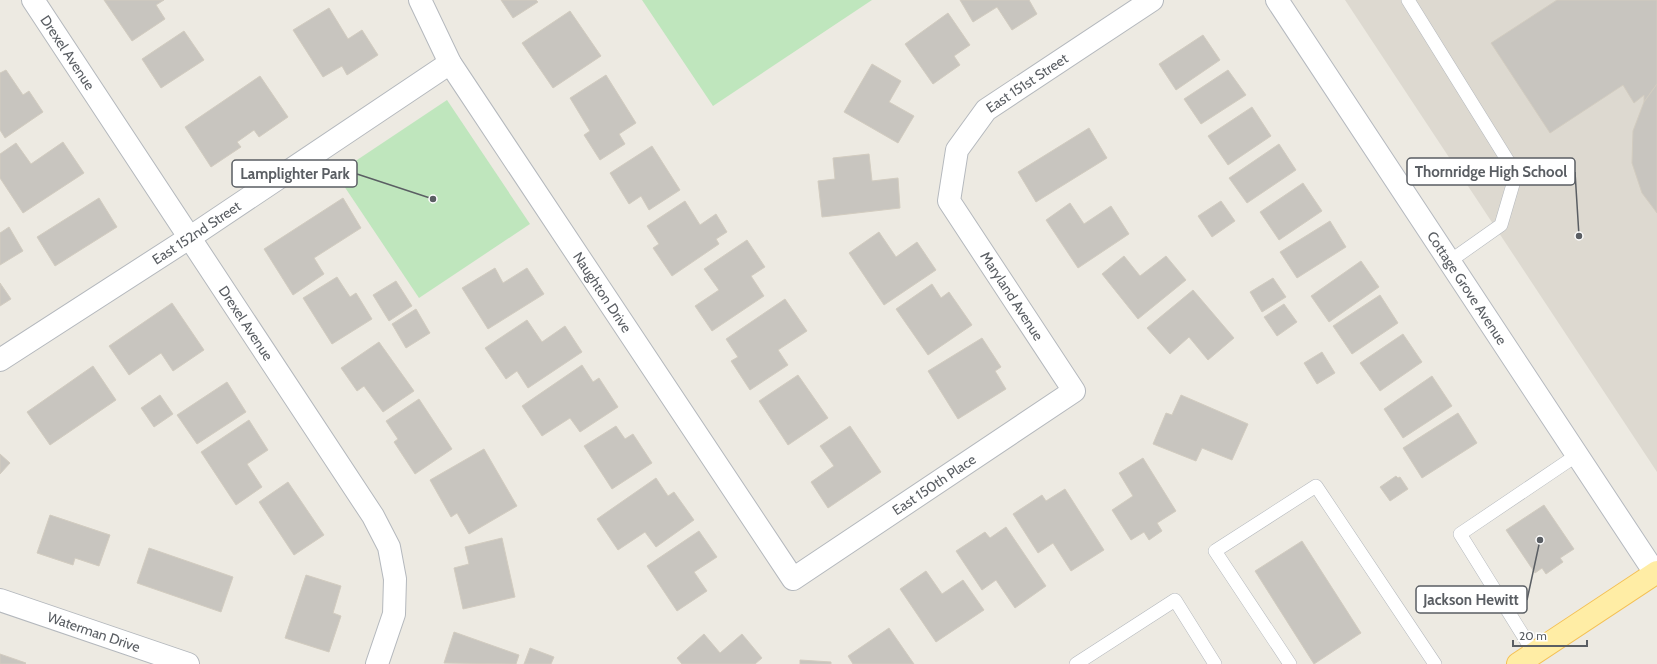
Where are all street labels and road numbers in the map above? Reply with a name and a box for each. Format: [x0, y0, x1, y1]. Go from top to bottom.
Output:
street label: Drexel Avenue [37, 12, 99, 93]
street label: East 151st Street [983, 49, 1072, 117]
street label: East 152nd Street [149, 197, 244, 268]
street label: Cottage Grove Avenue [1423, 228, 1511, 348]
street label: Naughton Drive [569, 248, 636, 336]
street label: Maryland Avenue [976, 248, 1048, 344]
street label: Drexel Avenue [215, 282, 277, 364]
street label: East 150th Place [889, 450, 979, 519]
street label: Waterman Drive [45, 608, 143, 656]

